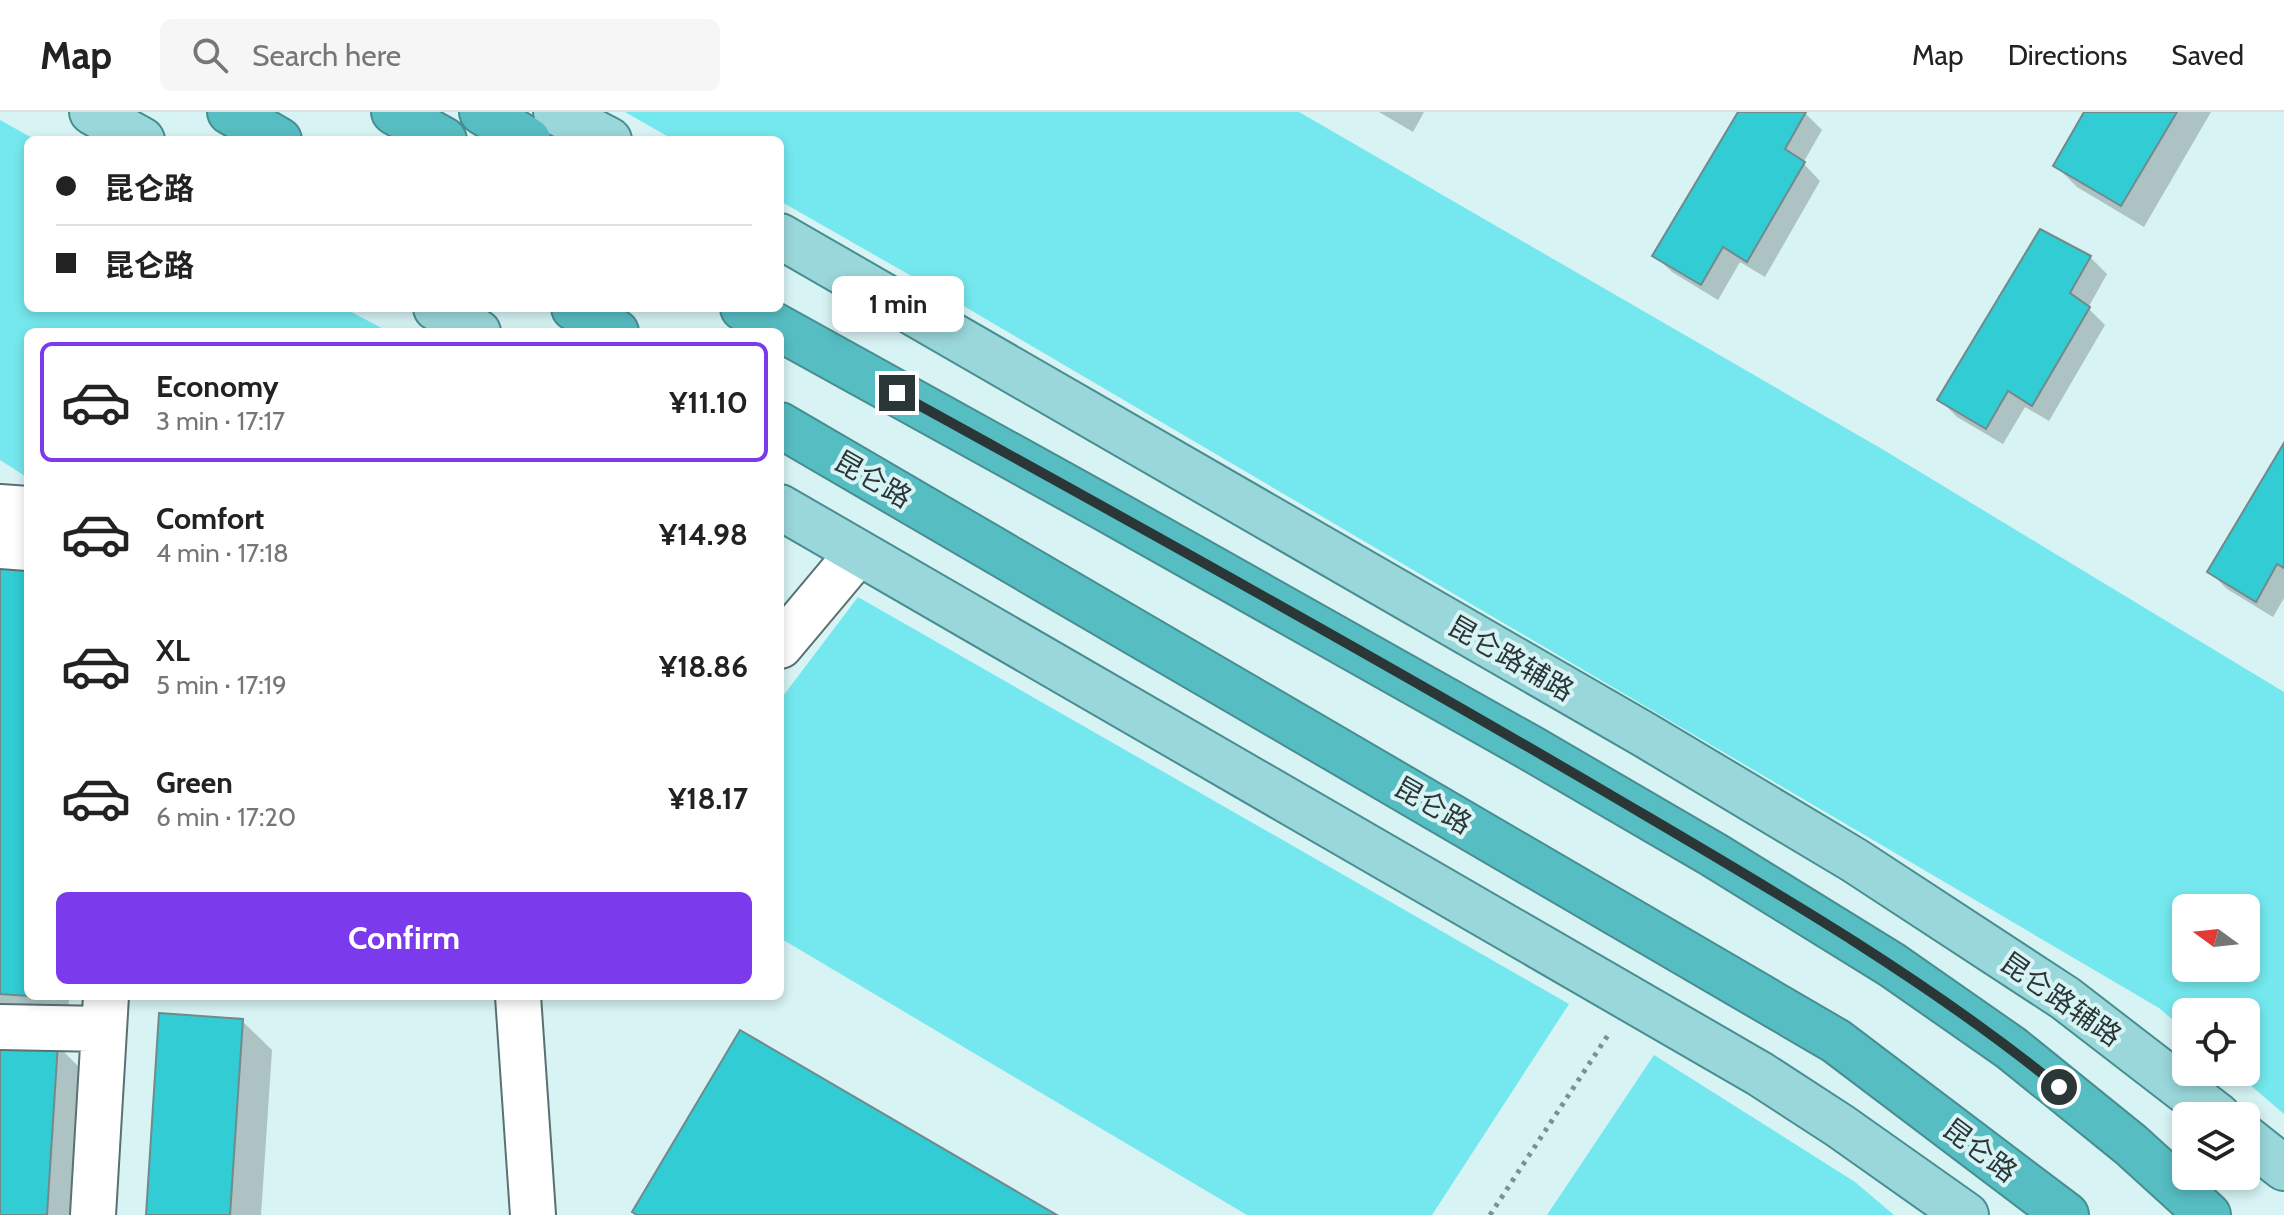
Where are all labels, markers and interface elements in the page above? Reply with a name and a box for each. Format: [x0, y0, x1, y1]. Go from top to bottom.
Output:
search box [160, 19, 720, 91]
text: Map [40, 32, 112, 79]
icon: search [188, 33, 232, 77]
text: Search here [252, 37, 401, 74]
text: Map [1912, 38, 1964, 72]
text: Directions [2008, 38, 2127, 72]
text: Saved [2171, 38, 2244, 72]
text: 昆仑路 [104, 170, 194, 207]
text: 昆仑路 [104, 247, 194, 284]
callout: 1 min [831, 277, 963, 333]
text: 1 min [869, 288, 927, 320]
icon: car [60, 366, 132, 438]
text: Economy [156, 368, 279, 405]
route end [879, 375, 915, 411]
text: ¥11.10 [669, 384, 748, 421]
text: 3 min · 17:17 [156, 405, 285, 437]
street label: 昆仑路 [828, 443, 918, 515]
icon: car [60, 498, 132, 570]
text: Comfort [156, 500, 264, 537]
text: ¥14.98 [659, 516, 748, 553]
text: 4 min · 17:18 [156, 537, 289, 569]
street label: 昆仑路辅路 [1442, 608, 1580, 708]
icon: car [60, 630, 132, 702]
text: XL [156, 632, 190, 669]
text: ¥18.86 [659, 648, 748, 685]
text: 5 min · 17:19 [156, 669, 287, 701]
icon: car [60, 762, 132, 834]
text: Green [156, 764, 233, 801]
street label: 昆仑路 [1388, 769, 1478, 841]
text: ¥18.17 [668, 780, 748, 817]
text: 6 min · 17:20 [156, 801, 296, 833]
button: Confirm [56, 892, 752, 984]
north arrow [2172, 894, 2260, 982]
map controls [2172, 894, 2260, 1190]
street label: 昆仑路辅路 [1994, 945, 2128, 1053]
button: locate [2172, 998, 2260, 1086]
route start [2041, 1069, 2077, 1105]
button: layers [2172, 1102, 2260, 1190]
street label: 昆仑路 [1936, 1111, 2024, 1189]

